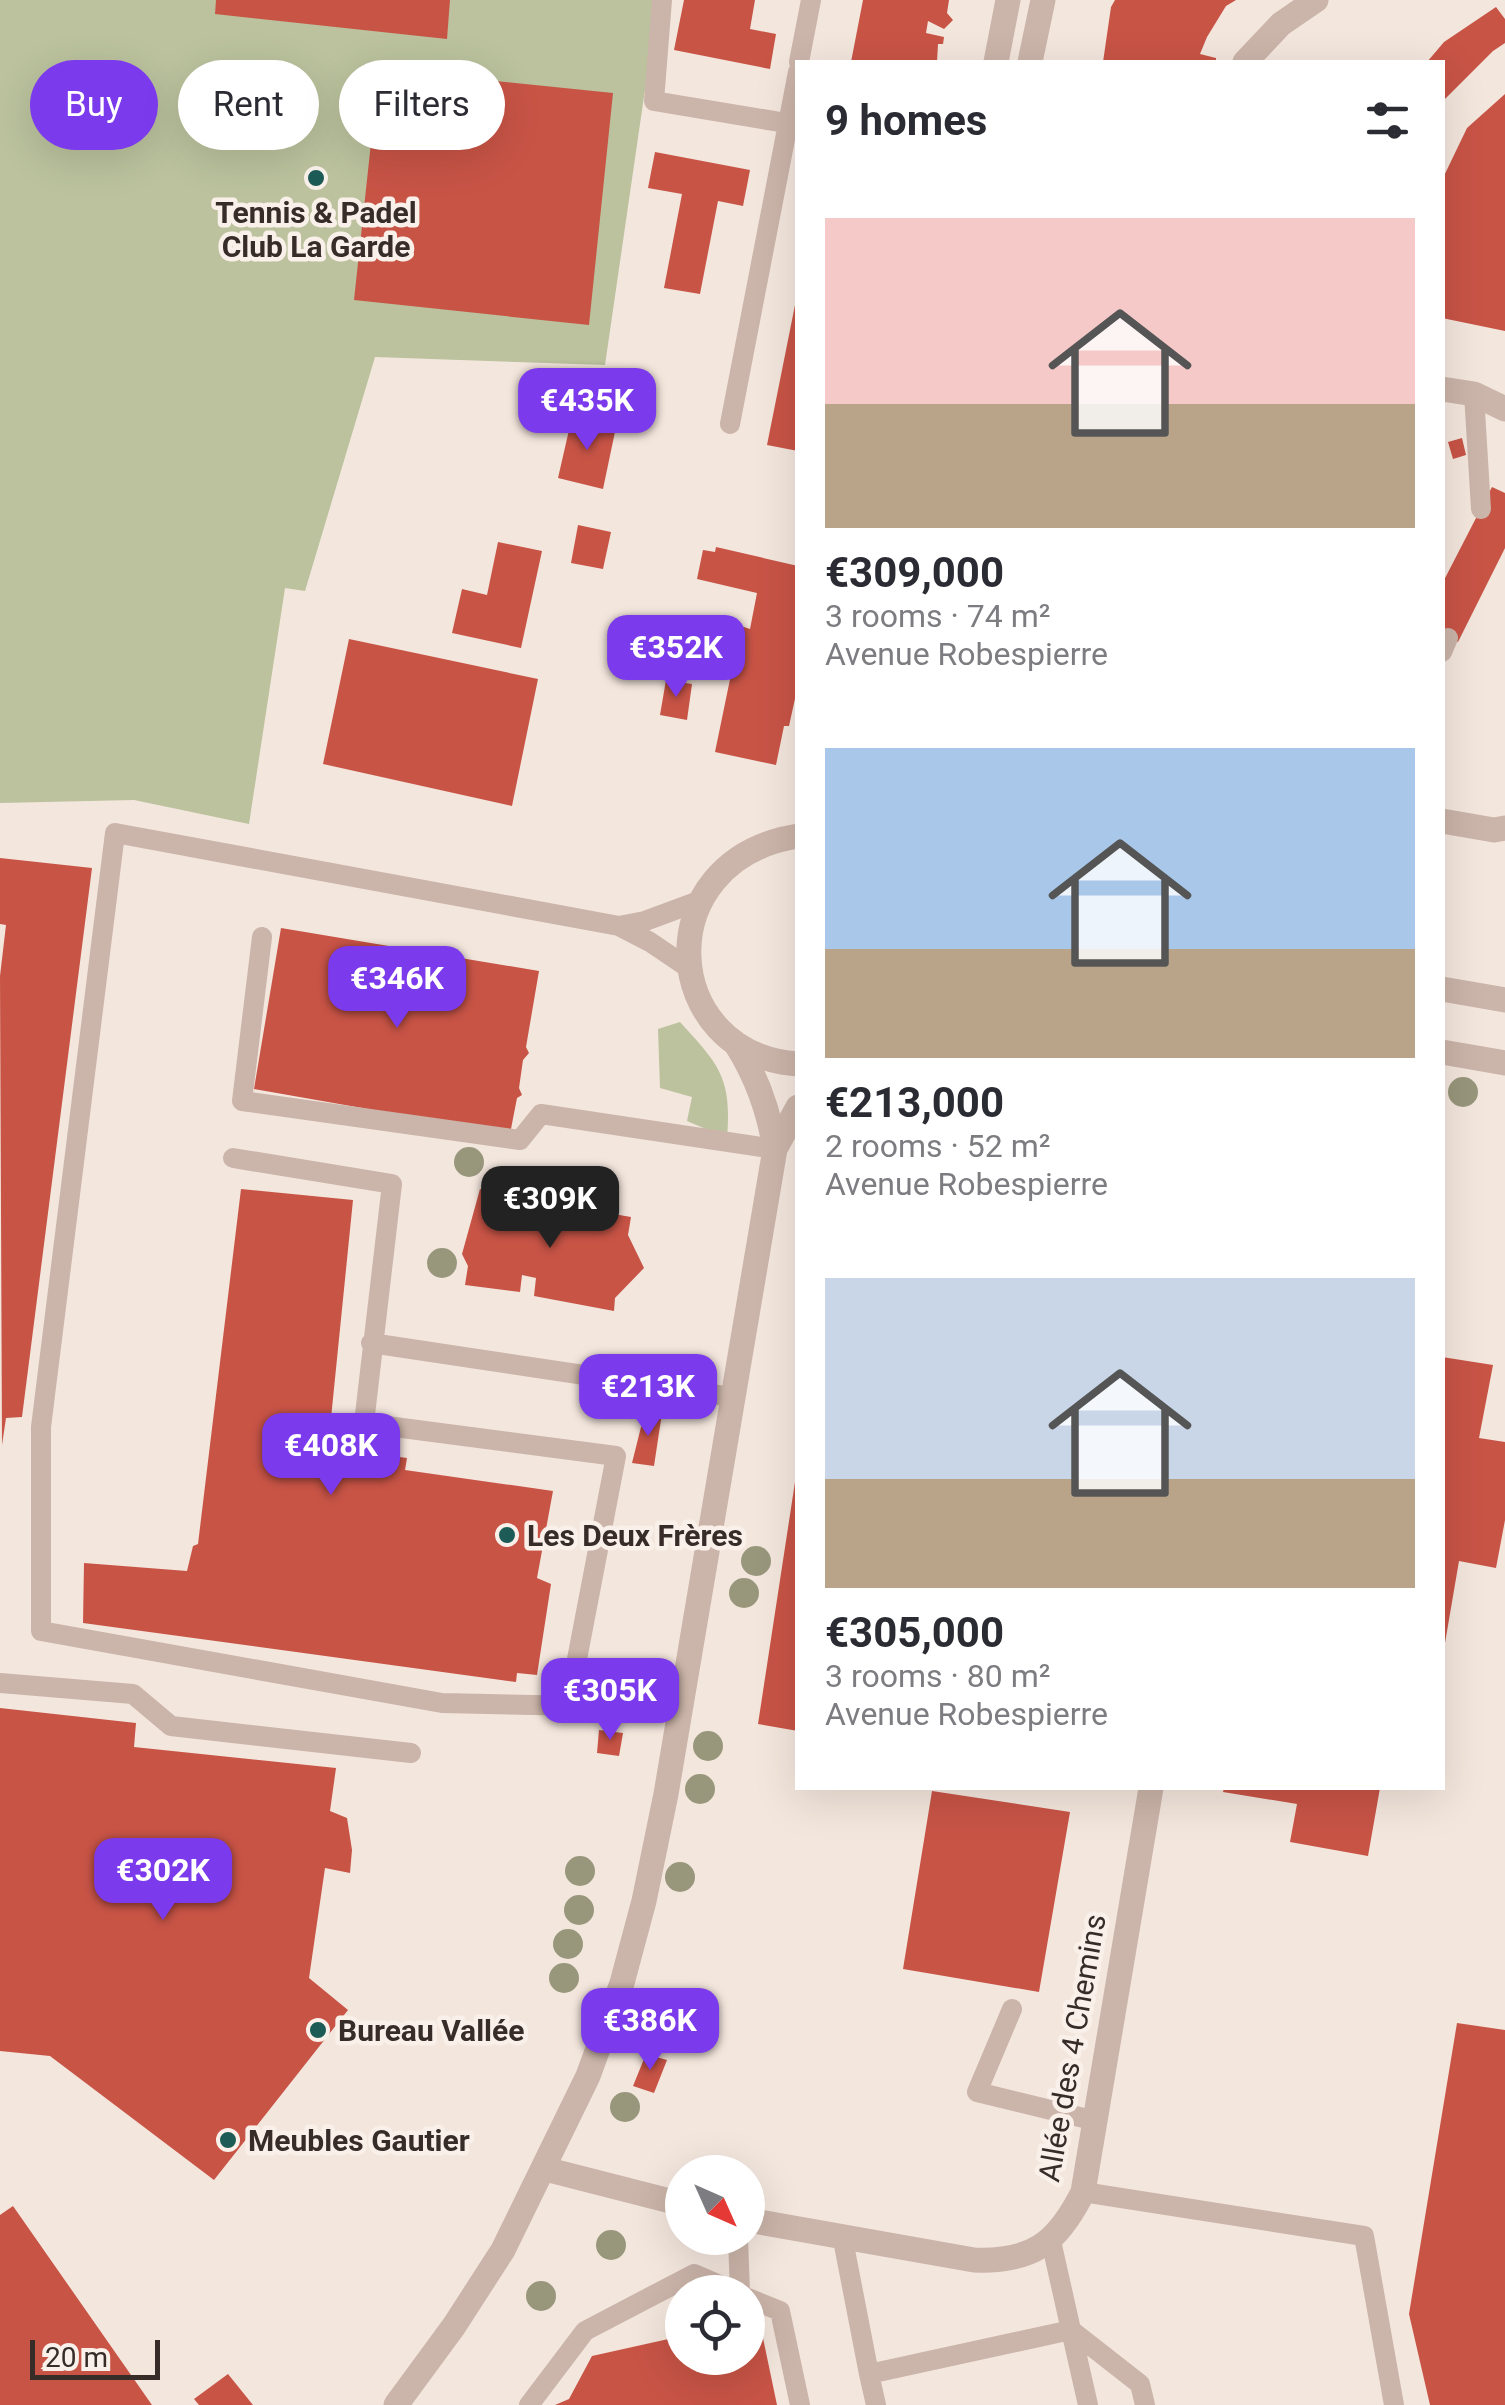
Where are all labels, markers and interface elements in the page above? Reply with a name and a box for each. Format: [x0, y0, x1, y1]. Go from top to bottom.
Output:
chip: Buy [30, 60, 158, 150]
chip: Rent [178, 60, 319, 150]
chip: Filters [339, 60, 505, 150]
icon: filters [1360, 93, 1415, 148]
text: 9 homes [825, 96, 987, 145]
marker: Tennis & Padel Club La Garde [305, 167, 327, 189]
place label: Tennis & Padel Club La Garde [215, 195, 417, 264]
icon: home [1030, 283, 1210, 463]
pin: €435K [517, 368, 657, 453]
text: €435K [540, 381, 634, 419]
text: €309,000 [825, 548, 1004, 597]
text: 3 rooms · 74 m² [825, 597, 1050, 635]
pin: €352K [606, 615, 746, 700]
text: €352K [629, 628, 723, 666]
text: Avenue Robespierre [825, 635, 1108, 673]
icon: home [1030, 813, 1210, 993]
pin: €346K [327, 946, 467, 1031]
text: €346K [350, 959, 444, 997]
text: €213,000 [825, 1078, 1004, 1127]
text: 2 rooms · 52 m² [825, 1127, 1050, 1165]
text: Avenue Robespierre [825, 1165, 1108, 1203]
pin: €309K [480, 1166, 620, 1251]
text: €309K [503, 1179, 597, 1217]
icon: home [1030, 1343, 1210, 1523]
pin: €213K [578, 1354, 718, 1439]
text: €213K [601, 1367, 695, 1405]
pin: €408K [261, 1413, 401, 1498]
text: €408K [284, 1426, 378, 1464]
place label: Les Deux Frères [527, 1518, 743, 1553]
marker: Les Deux Frères [496, 1524, 518, 1546]
text: €305,000 [825, 1608, 1004, 1657]
text: 3 rooms · 80 m² [825, 1657, 1050, 1695]
pin: €305K [540, 1658, 680, 1743]
text: €305K [563, 1671, 657, 1709]
text: Avenue Robespierre [825, 1695, 1108, 1733]
pin: €302K [93, 1838, 233, 1923]
text: €302K [116, 1851, 210, 1889]
street label: Allée des 4 Chemins [1031, 1911, 1113, 2185]
pin: €386K [580, 1988, 720, 2073]
text: €386K [603, 2001, 697, 2039]
place label: Bureau Vallée [338, 2013, 524, 2048]
marker: Bureau Vallée [307, 2019, 329, 2041]
place label: Meubles Gautier [248, 2123, 470, 2158]
marker: Meubles Gautier [217, 2129, 239, 2151]
north arrow [665, 2155, 765, 2255]
map controls [665, 2155, 765, 2375]
button: locate [665, 2275, 765, 2375]
scale bar [30, 2335, 160, 2380]
text: 20 m [45, 2341, 108, 2374]

